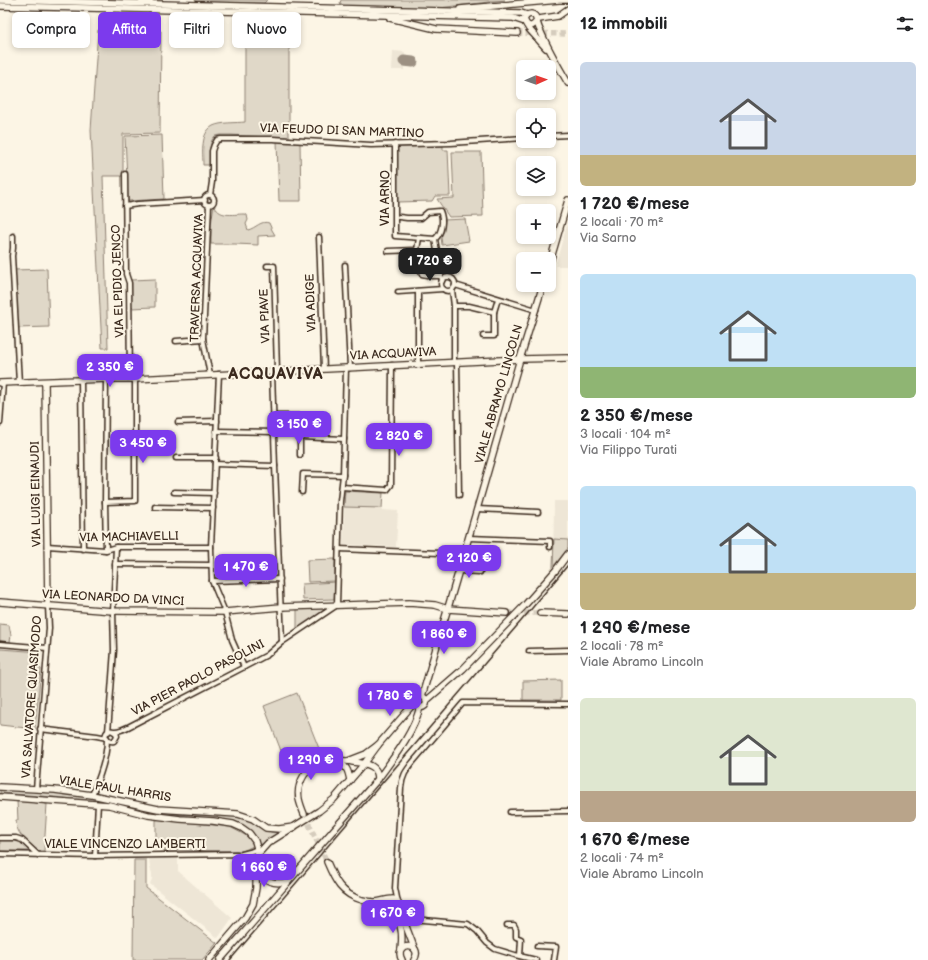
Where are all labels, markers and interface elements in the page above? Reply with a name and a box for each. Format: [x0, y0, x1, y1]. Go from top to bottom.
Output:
chip: Compra [12, 12, 90, 48]
chip: Affitta [98, 12, 161, 48]
chip: Filtri [169, 12, 224, 48]
chip: Nuovo [232, 12, 301, 48]
icon: filters [894, 13, 916, 35]
text: 12 immobili [580, 14, 667, 34]
north arrow [516, 60, 556, 100]
map controls [516, 60, 556, 292]
icon: home [712, 88, 784, 160]
button: locate [516, 108, 556, 148]
street label: VIA FEUDO DI SAN MARTINO [260, 121, 424, 141]
button: layers [516, 156, 556, 196]
street label: VIA ARNO [378, 170, 393, 226]
text: 1 720 €/mese [580, 194, 689, 214]
button: + [516, 204, 556, 244]
street label: TRAVERSA ACQUAVIVA [187, 213, 207, 342]
text: 2 locali · 70 m² [580, 214, 664, 230]
street label: VIA ELPIDIO JENCO [109, 224, 127, 338]
text: Via Sarno [580, 230, 636, 246]
pin: 1 720 € [393, 248, 467, 282]
button: − [516, 252, 556, 292]
text: 1 720 € [407, 253, 453, 269]
street label: VIA ADIGE [302, 273, 320, 332]
street label: VIA PIAVE [257, 288, 273, 344]
icon: home [712, 300, 784, 372]
street label: VIALE ABRAMO LINCOLN [472, 323, 526, 465]
street label: VIA ACQUAVIVA [350, 344, 437, 364]
pin: 2 350 € [73, 354, 147, 388]
text: 2 350 € [86, 359, 134, 375]
district label: ACQUAVIVA [227, 365, 324, 384]
text: 2 350 €/mese [580, 406, 693, 426]
pin: 3 150 € [262, 411, 336, 445]
text: 3 150 € [276, 416, 322, 432]
pin: 2 820 € [362, 423, 436, 457]
text: 3 locali · 104 m² [580, 426, 671, 442]
text: 2 820 € [375, 428, 423, 444]
pin: 3 450 € [106, 430, 180, 464]
text: 3 450 € [119, 435, 167, 451]
street label: VIA LUIGI EINAUDI [28, 441, 44, 547]
text: Via Filippo Turati [580, 442, 677, 458]
icon: home [712, 512, 784, 584]
street label: VIA MACHIAVELLI [79, 529, 179, 545]
pin: 2 120 € [432, 545, 506, 579]
text: 2 120 € [446, 550, 492, 566]
pin: 1 470 € [209, 554, 283, 588]
text: 1 470 € [223, 559, 269, 575]
street label: VIA LEONARDO DA VINCI [41, 587, 185, 609]
street label: VIA SALVATORE QUASIMODO [19, 615, 45, 779]
text: 1 290 €/mese [580, 618, 690, 638]
pin: 1 860 € [407, 621, 481, 655]
text: 1 860 € [421, 626, 467, 642]
street label: VIA PIER PAOLO PASOLINI [129, 636, 267, 719]
text: 2 locali · 78 m² [580, 638, 664, 654]
text: Viale Abramo Lincoln [580, 654, 704, 670]
pin: 1 780 € [353, 683, 427, 717]
text: 1 780 € [367, 688, 413, 704]
icon: home [712, 724, 784, 796]
pin: 1 290 € [274, 747, 348, 781]
text: 1 290 € [288, 752, 334, 768]
street label: VIALE PAUL HARRIS [58, 773, 172, 805]
text: 1 670 €/mese [580, 830, 690, 850]
street label: VIALE VINCENZO LAMBERTI [44, 837, 206, 852]
text: 2 locali · 74 m² [580, 850, 664, 866]
pin: 1 660 € [227, 854, 301, 888]
text: 1 660 € [241, 859, 287, 875]
text: Viale Abramo Lincoln [580, 866, 704, 882]
pin: 1 670 € [356, 900, 430, 934]
text: 1 670 € [370, 905, 416, 921]

